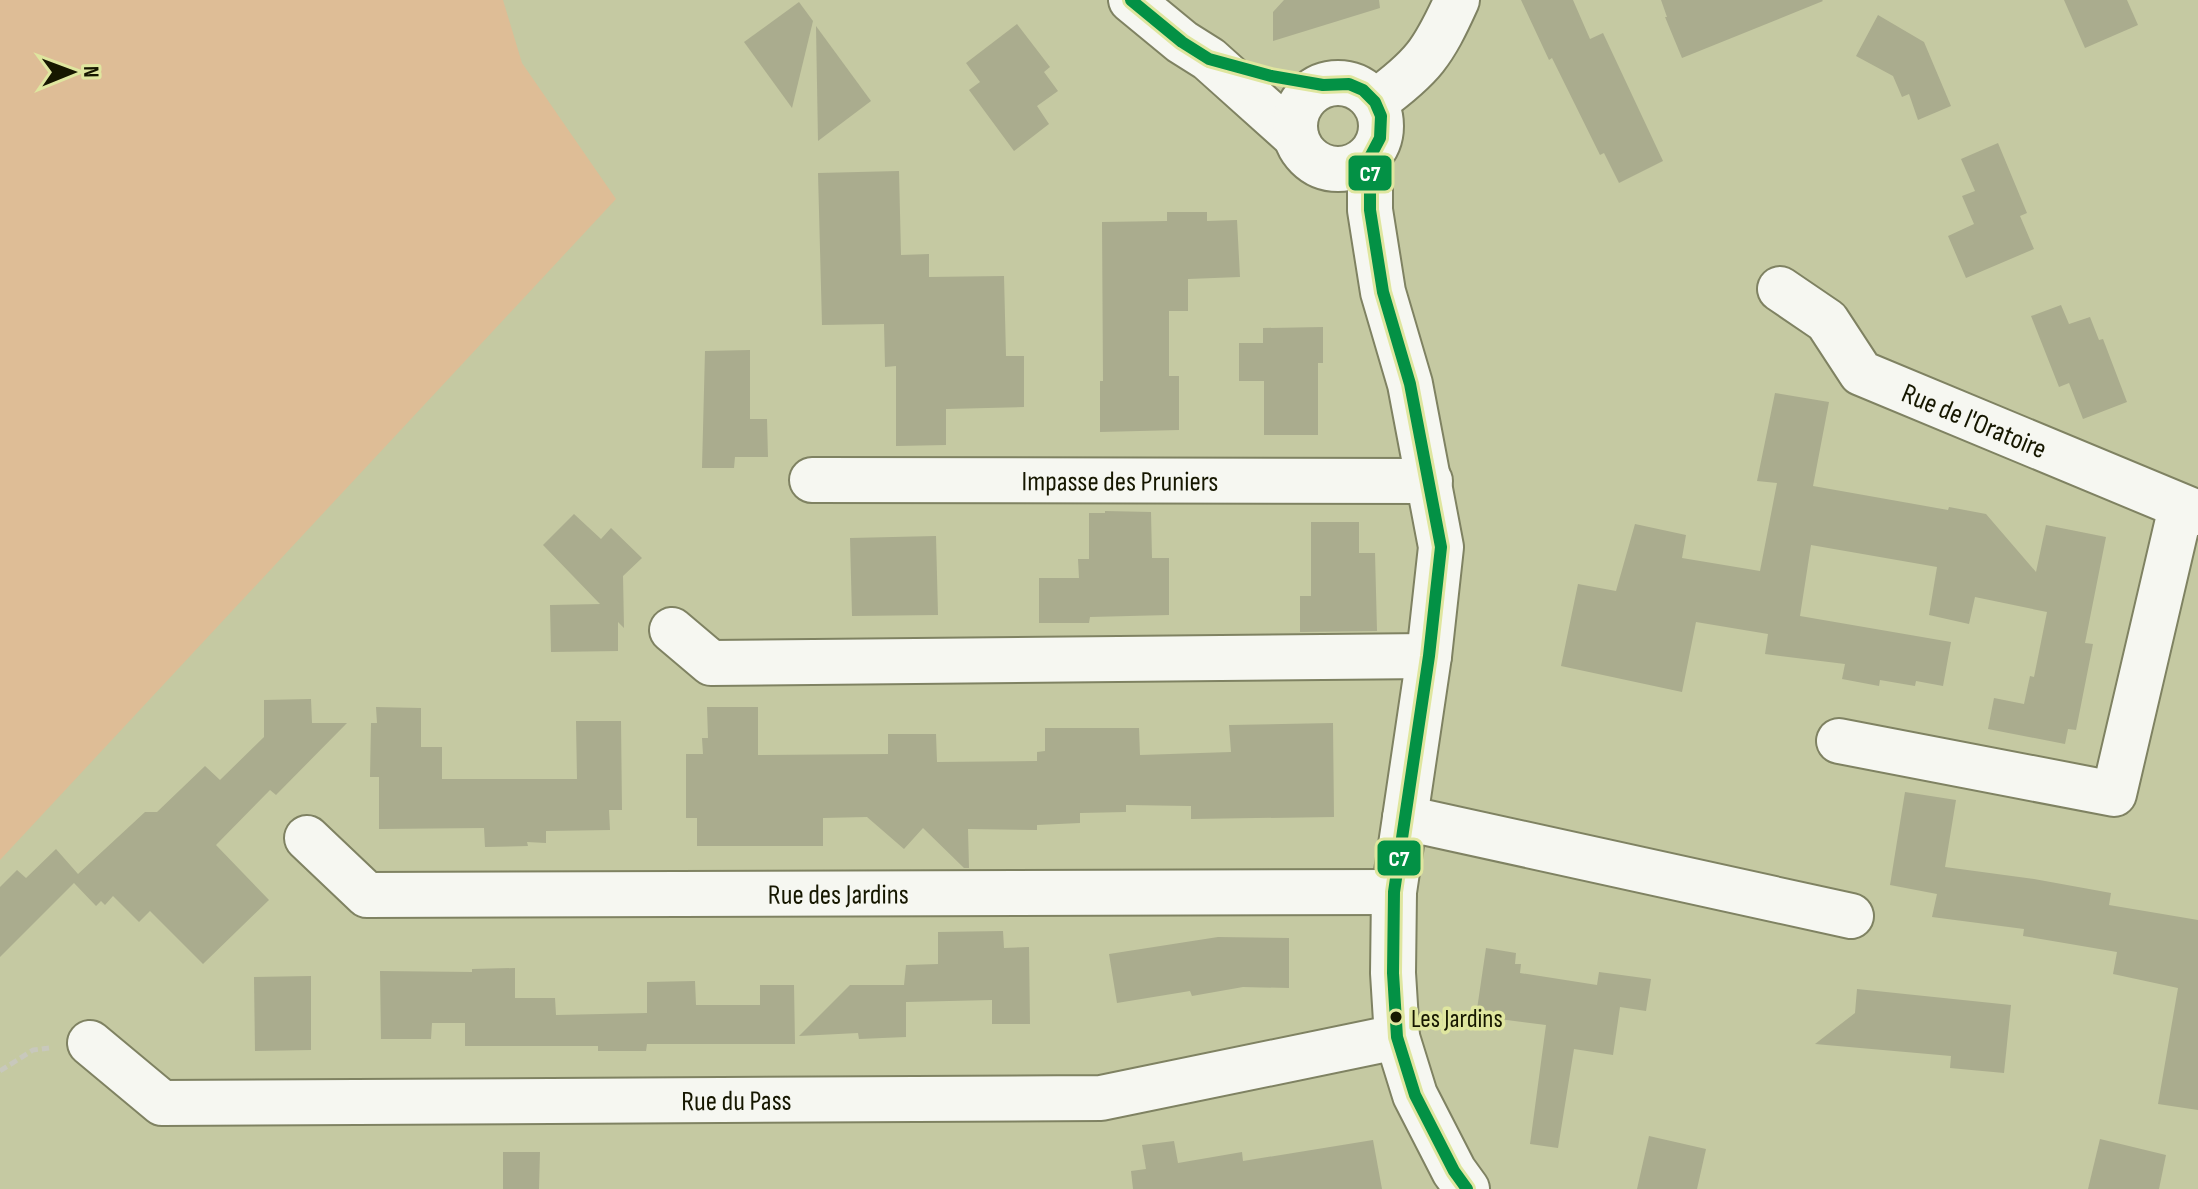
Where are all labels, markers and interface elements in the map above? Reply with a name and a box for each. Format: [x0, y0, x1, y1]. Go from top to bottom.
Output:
north arrow [32, 32, 112, 112]
text: N [77, 66, 104, 78]
line badge: C7 [1347, 154, 1393, 192]
text: C7 [1360, 161, 1381, 188]
street label: Rue de l'Oratoire [1897, 377, 2051, 466]
street label: Impasse des Pruniers [1022, 465, 1218, 499]
line badge: C7 [1376, 839, 1422, 877]
text: C7 [1389, 846, 1410, 873]
street label: Rue des Jardins [768, 878, 909, 912]
place label: Les Jardins [1411, 1004, 1503, 1035]
marker: Les Jardins [1388, 1009, 1404, 1025]
street label: Rue du Pass [681, 1085, 792, 1118]

